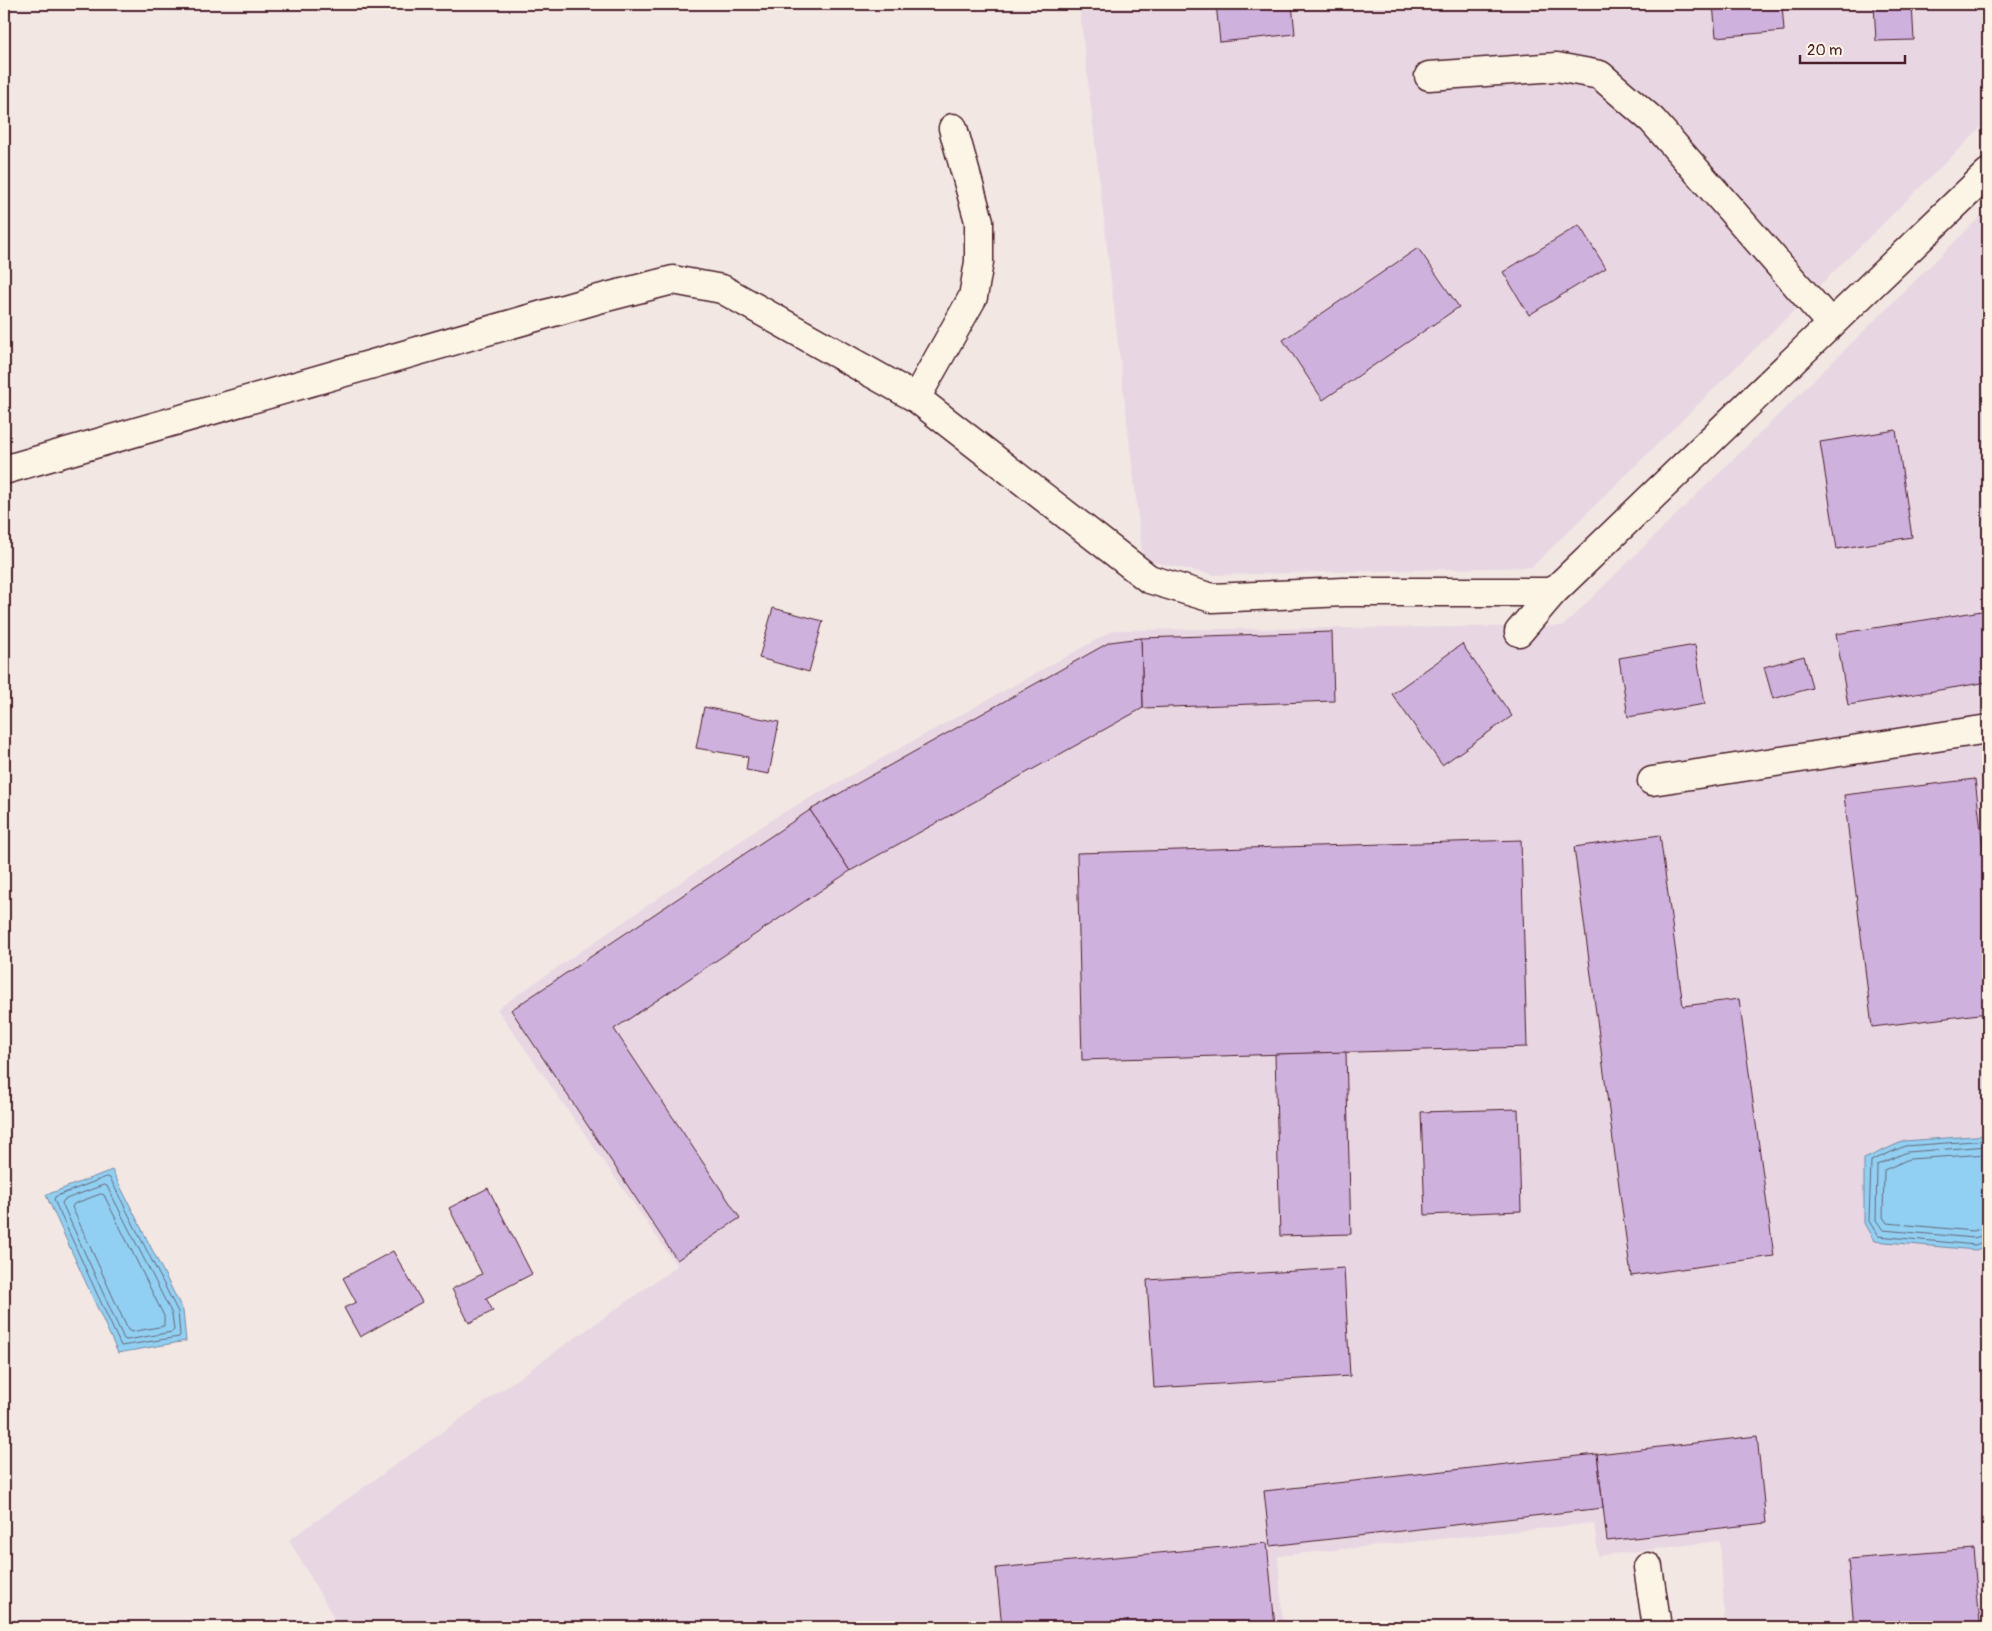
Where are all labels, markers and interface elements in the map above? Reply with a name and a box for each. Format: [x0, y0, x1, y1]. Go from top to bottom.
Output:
scale bar [1800, 32, 1904, 64]
text: 20 m [1807, 41, 1842, 60]

